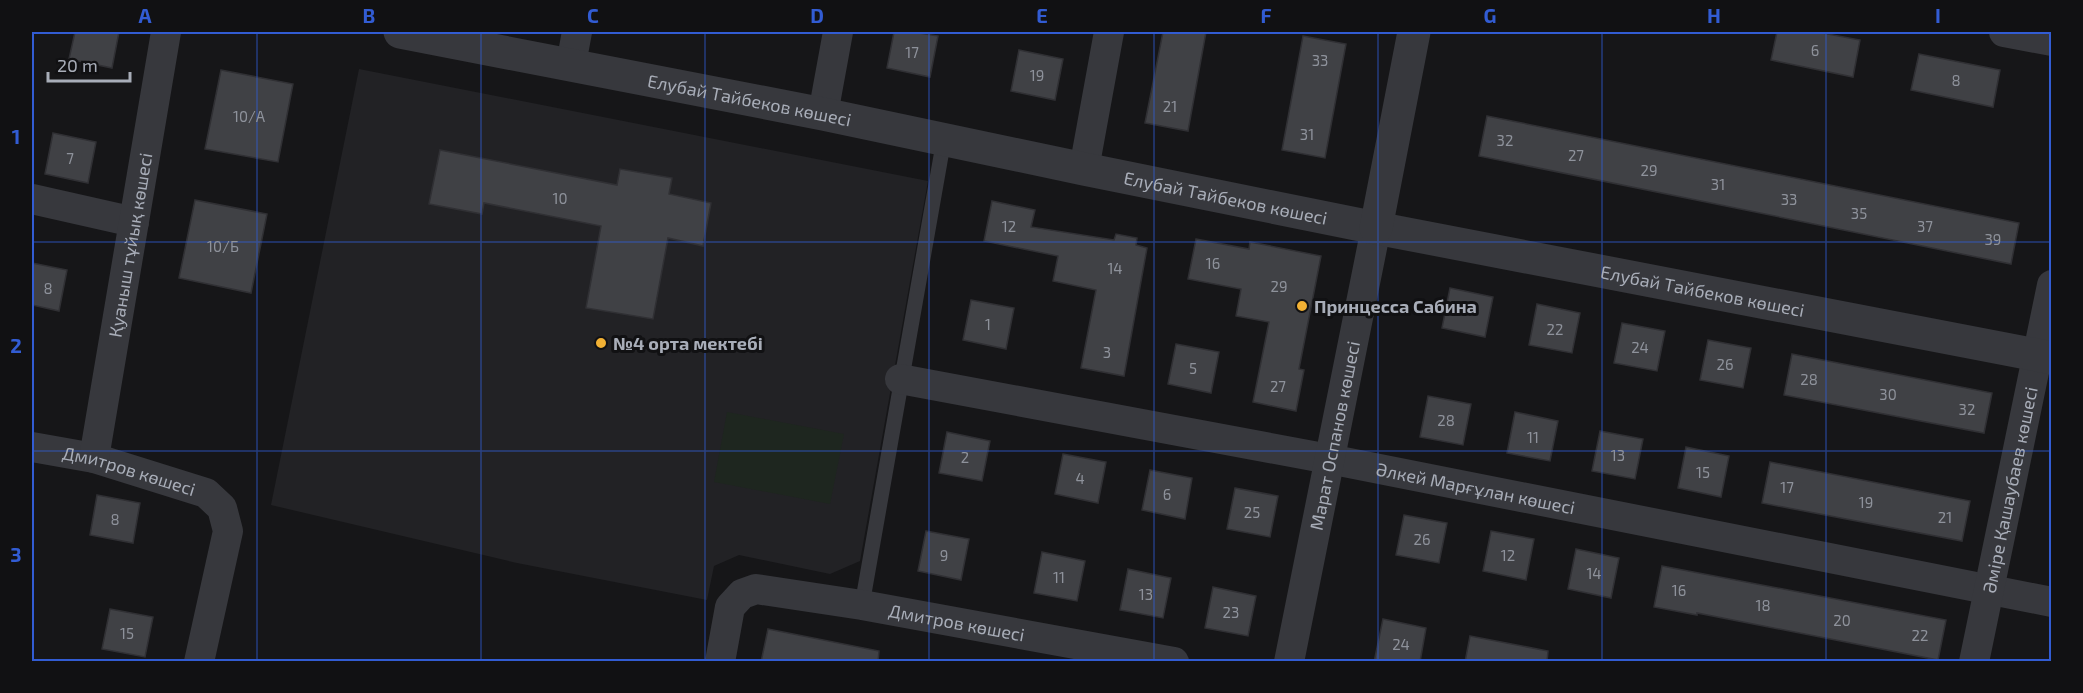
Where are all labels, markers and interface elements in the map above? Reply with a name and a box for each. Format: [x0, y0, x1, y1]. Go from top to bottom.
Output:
text: A [138, 3, 152, 27]
text: B [363, 3, 375, 27]
text: C [587, 3, 599, 27]
text: D [810, 3, 824, 27]
text: E [1036, 3, 1048, 27]
text: F [1260, 3, 1272, 27]
text: G [1484, 3, 1496, 27]
text: H [1707, 3, 1721, 27]
text: I [1935, 3, 1941, 27]
house number: 6 [1811, 41, 1819, 59]
house number: 17 [905, 43, 919, 61]
scale bar [48, 45, 130, 83]
house number: 33 [1312, 51, 1328, 69]
text: 20 m [57, 54, 98, 76]
house number: 19 [1030, 66, 1044, 84]
street label: Елубай Тайбеков көшесі [646, 69, 853, 131]
house number: 8 [1951, 71, 1961, 89]
house number: 21 [1163, 97, 1177, 115]
house number: 10/А [233, 107, 266, 125]
text: 1 [12, 124, 20, 148]
house number: 31 [1300, 125, 1314, 143]
house number: 32 [1497, 131, 1513, 149]
house number: 27 [1568, 146, 1584, 164]
house number: 7 [66, 149, 74, 167]
street label: Қуаныш тұйық көшесі [104, 151, 156, 339]
house number: 29 [1640, 161, 1658, 179]
street label: Елубай Тайбеков көшесі [1122, 166, 1329, 229]
house number: 31 [1711, 175, 1725, 193]
house number: 10 [552, 189, 568, 207]
house number: 33 [1781, 190, 1797, 208]
house number: 35 [1851, 204, 1867, 222]
house number: 12 [1002, 217, 1016, 235]
house number: 37 [1917, 217, 1933, 235]
house number: 39 [1985, 230, 2001, 248]
house number: 10/Б [207, 237, 239, 255]
house number: 16 [1206, 254, 1220, 272]
house number: 14 [1107, 259, 1123, 277]
street label: Елубай Тайбеков көшесі [1599, 260, 1806, 321]
house number: 29 [1270, 277, 1288, 295]
house number: 8 [43, 279, 53, 297]
place label: Принцесса Сабина [1314, 295, 1477, 317]
marker: Принцесса Сабина [1295, 299, 1309, 313]
house number: 1 [985, 315, 991, 333]
house number: 22 [1547, 320, 1563, 338]
place label: №4 орта мектебі [613, 332, 763, 354]
text: 2 [10, 333, 22, 357]
marker: №4 орта мектебі [594, 336, 608, 350]
house number: 24 [1631, 338, 1649, 356]
street label: Марат Оспанов көшесі [1305, 339, 1364, 532]
house number: 3 [1103, 343, 1111, 361]
house number: 26 [1716, 355, 1734, 373]
house number: 5 [1189, 359, 1197, 377]
house number: 28 [1800, 370, 1818, 388]
house number: 27 [1270, 377, 1286, 395]
house number: 30 [1879, 385, 1897, 403]
street label: Әміре Қашаубаев көшесі [1978, 385, 2042, 595]
house number: 32 [1959, 400, 1975, 418]
house number: 28 [1437, 411, 1455, 429]
house number: 11 [1527, 428, 1539, 446]
street label: Дмитров көшесі [61, 442, 198, 500]
house number: 13 [1611, 446, 1625, 464]
house number: 2 [961, 448, 969, 466]
street label: Әлкей Марғұлан көшесі [1374, 458, 1577, 518]
house number: 15 [1696, 463, 1710, 481]
house number: 4 [1075, 469, 1085, 487]
house number: 17 [1780, 478, 1794, 496]
house number: 6 [1163, 485, 1171, 503]
house number: 19 [1859, 493, 1873, 511]
house number: 25 [1244, 503, 1260, 521]
house number: 21 [1938, 508, 1952, 526]
house number: 8 [110, 510, 120, 528]
house number: 26 [1413, 530, 1431, 548]
text: 3 [10, 542, 22, 566]
house number: 9 [940, 546, 948, 564]
house number: 12 [1501, 546, 1515, 564]
house number: 14 [1586, 564, 1602, 582]
house number: 11 [1053, 568, 1065, 586]
house number: 16 [1672, 581, 1686, 599]
house number: 13 [1139, 585, 1153, 603]
house number: 18 [1755, 596, 1771, 614]
street label: Дмитров көшесі [887, 599, 1026, 645]
house number: 23 [1223, 603, 1239, 621]
house number: 20 [1833, 611, 1851, 629]
house number: 15 [120, 624, 134, 642]
house number: 22 [1912, 626, 1928, 644]
house number: 24 [1392, 635, 1410, 653]

